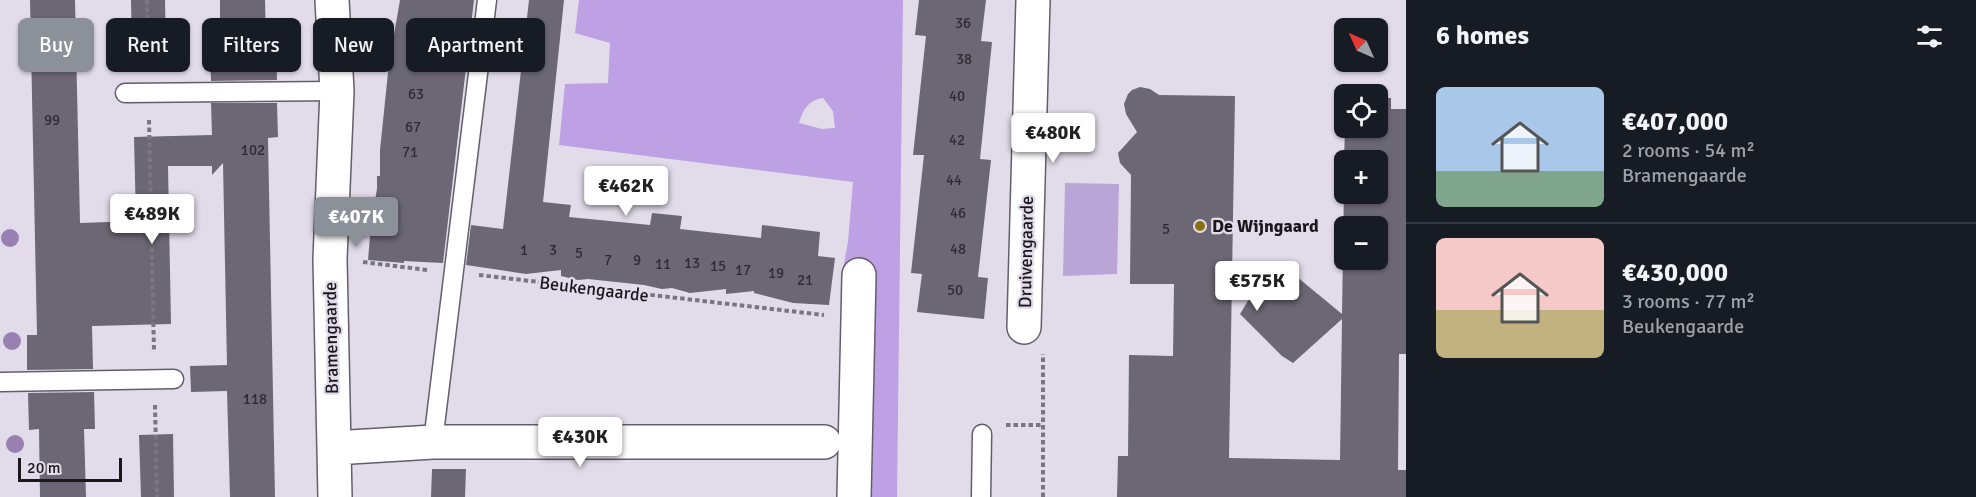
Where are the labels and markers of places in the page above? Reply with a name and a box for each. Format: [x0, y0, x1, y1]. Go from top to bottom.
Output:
pin: €480K [1011, 113, 1095, 164]
pin: €462K [584, 166, 668, 217]
pin: €489K [110, 194, 194, 245]
pin: €407K [314, 197, 398, 248]
place label: De Wijngaard [1212, 215, 1319, 237]
marker: De Wijngaard [1193, 219, 1207, 233]
pin: €575K [1215, 261, 1299, 312]
pin: €430K [538, 417, 622, 468]

